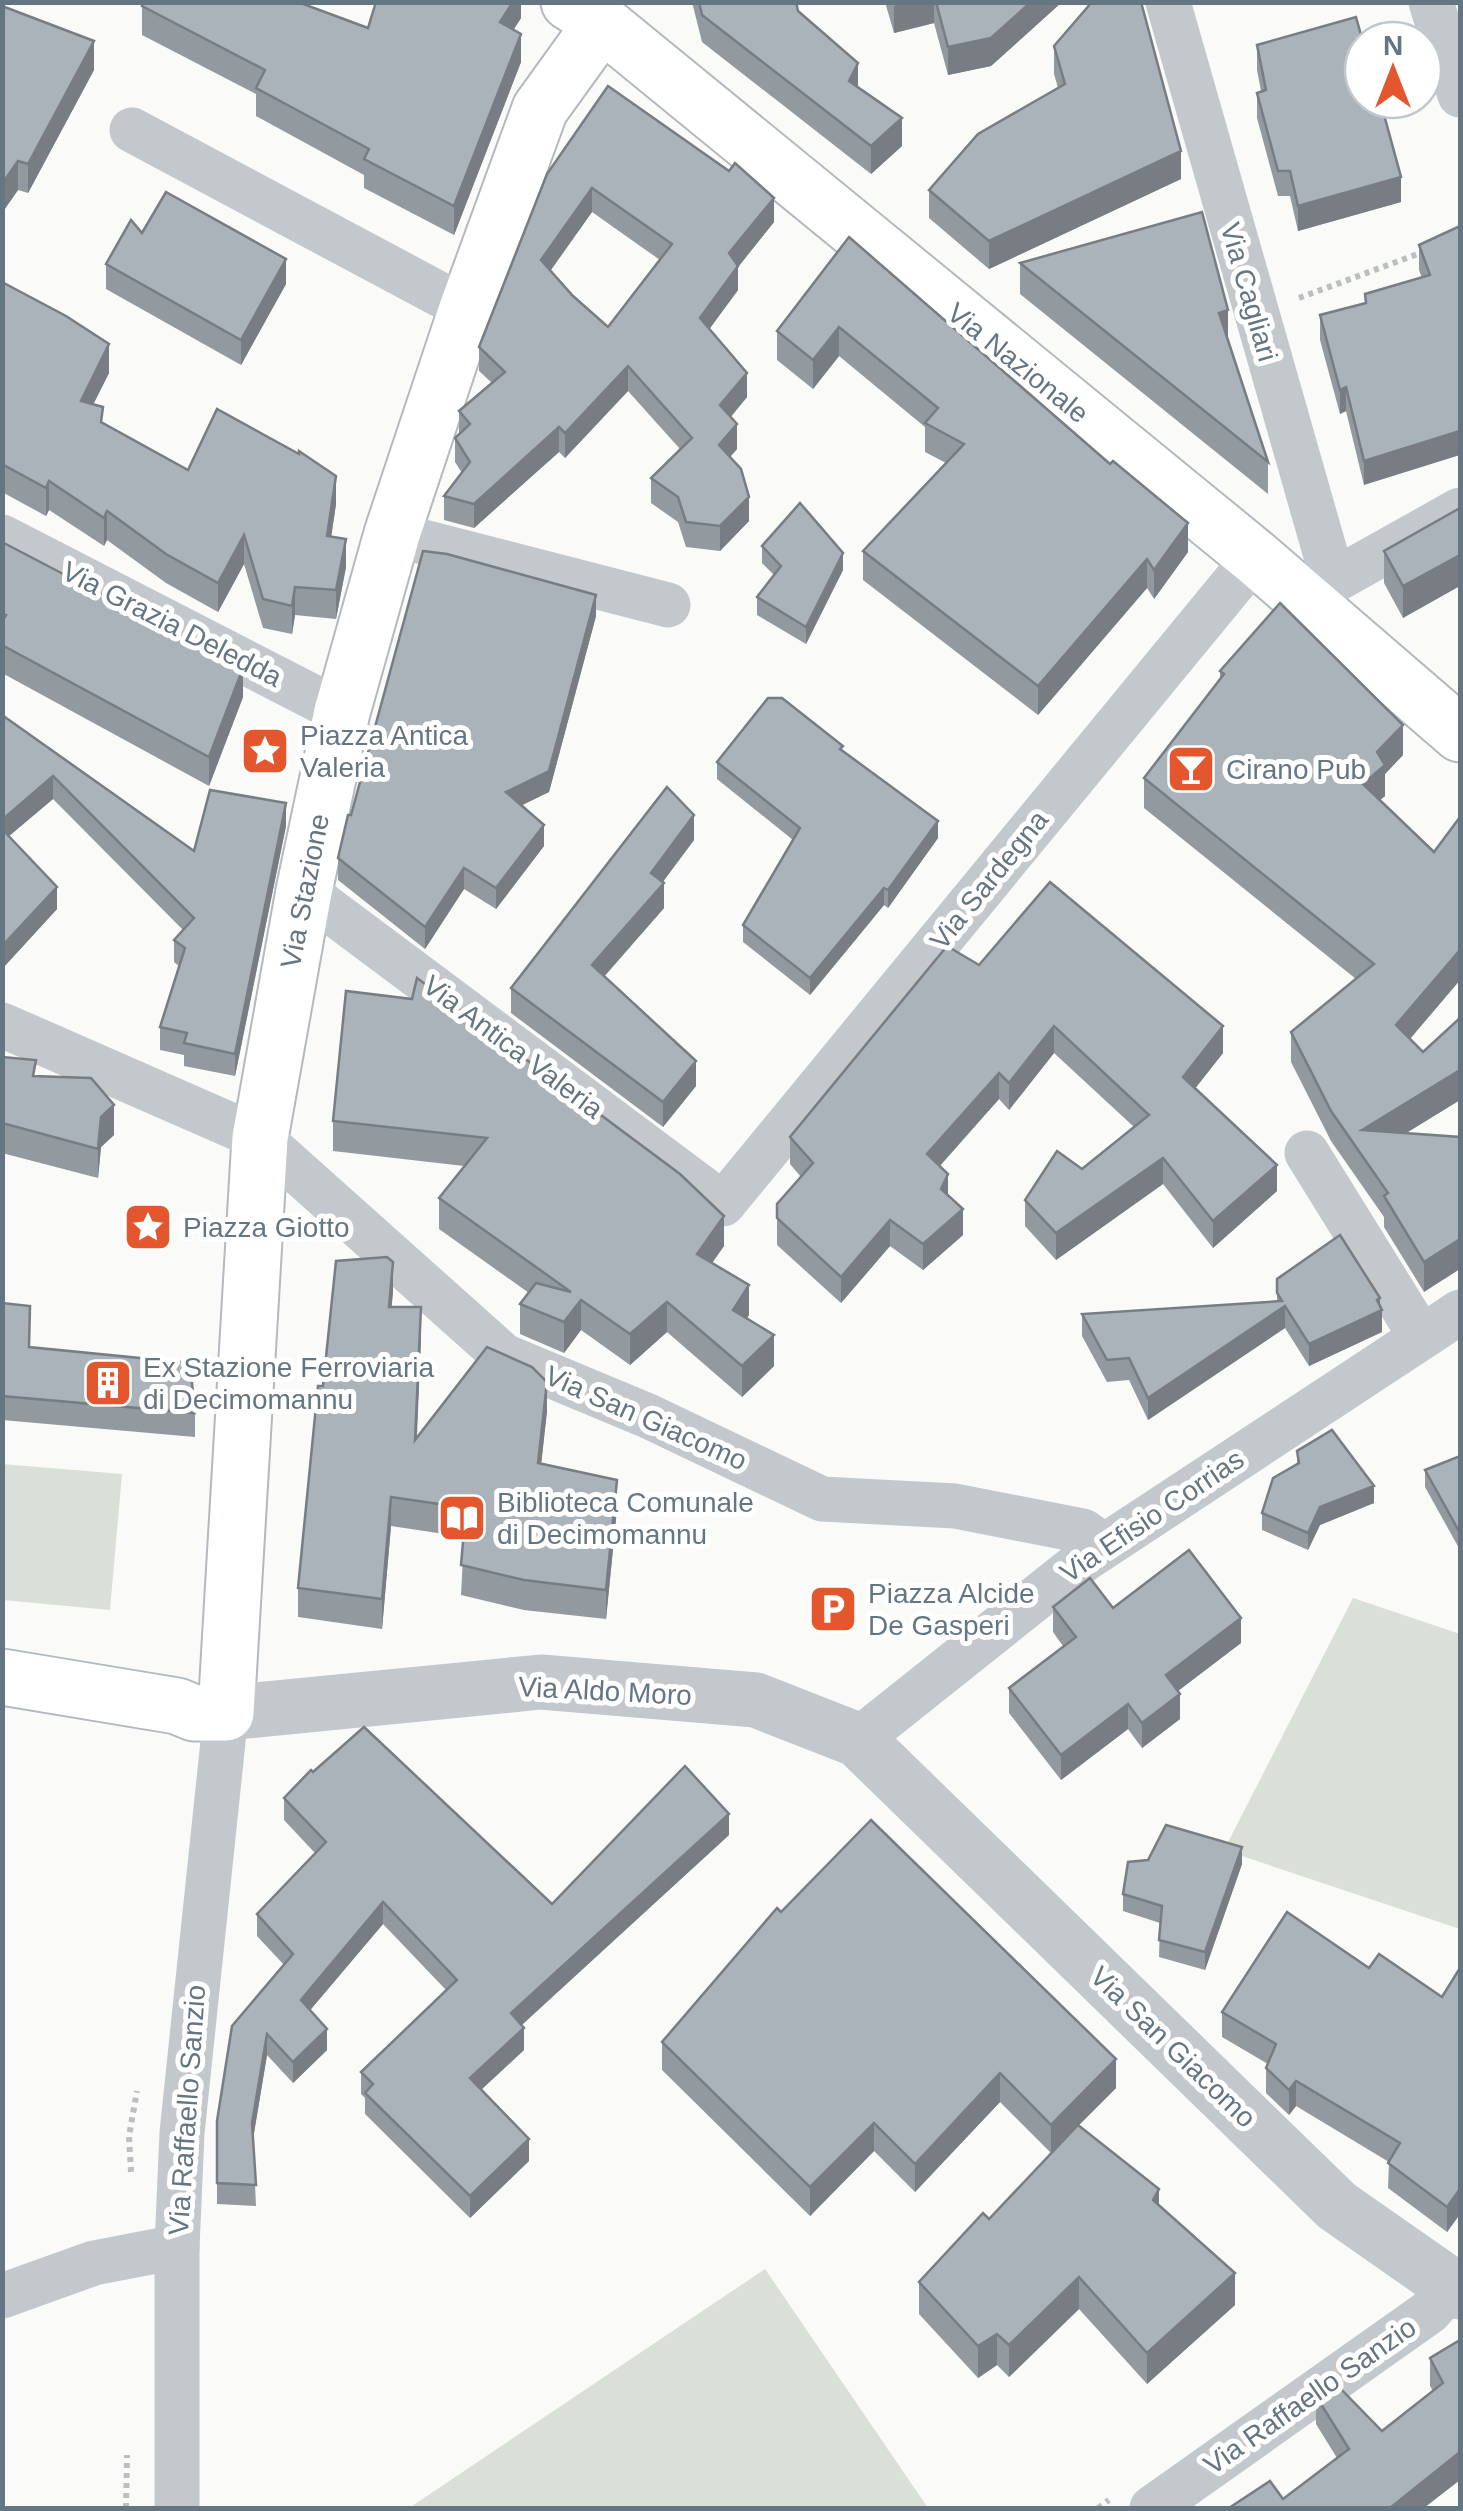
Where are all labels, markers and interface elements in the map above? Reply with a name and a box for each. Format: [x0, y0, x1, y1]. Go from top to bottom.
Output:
north arrow [1343, 20, 1443, 120]
text: N [1383, 30, 1403, 61]
street label: Via Cagliari [1214, 219, 1284, 365]
street label: Via Nazionale [941, 297, 1095, 429]
street label: Via Grazia Deledda [57, 555, 287, 693]
place label: Piazza Antica Valeria [300, 720, 469, 783]
place icon: Piazza Antica Valeria [239, 725, 291, 777]
bar icon: Cirano Pub [1165, 743, 1217, 795]
place label: Cirano Pub [1226, 754, 1366, 785]
street label: Via Sardegna [924, 804, 1055, 955]
street label: Via Stazione [275, 811, 335, 971]
street label: Via Antica Valeria [417, 969, 609, 1125]
place icon: Piazza Giotto [122, 1201, 174, 1253]
place label: Piazza Giotto [183, 1212, 350, 1243]
place label: Ex Stazione Ferroviaria di Decimomannu [143, 1352, 434, 1415]
building icon: Ex Stazione Ferroviaria di Decimomannu [82, 1357, 134, 1409]
street label: Via San Giacomo [540, 1360, 752, 1476]
street label: Via Efisio Corrias [1055, 1443, 1249, 1589]
place label: Biblioteca Comunale di Decimomannu [497, 1487, 754, 1550]
library icon: Biblioteca Comunale di Decimomannu [436, 1492, 488, 1544]
place label: Piazza Alcide De Gasperi [868, 1578, 1035, 1641]
parking icon: Piazza Alcide De Gasperi [807, 1583, 859, 1635]
street label: Via Aldo Moro [517, 1671, 693, 1711]
street label: Via San Giacomo [1084, 1960, 1262, 2134]
street label: Via Raffaello Sanzio [163, 1984, 211, 2236]
street label: Via Raffaello Sanzio [1198, 2311, 1422, 2481]

